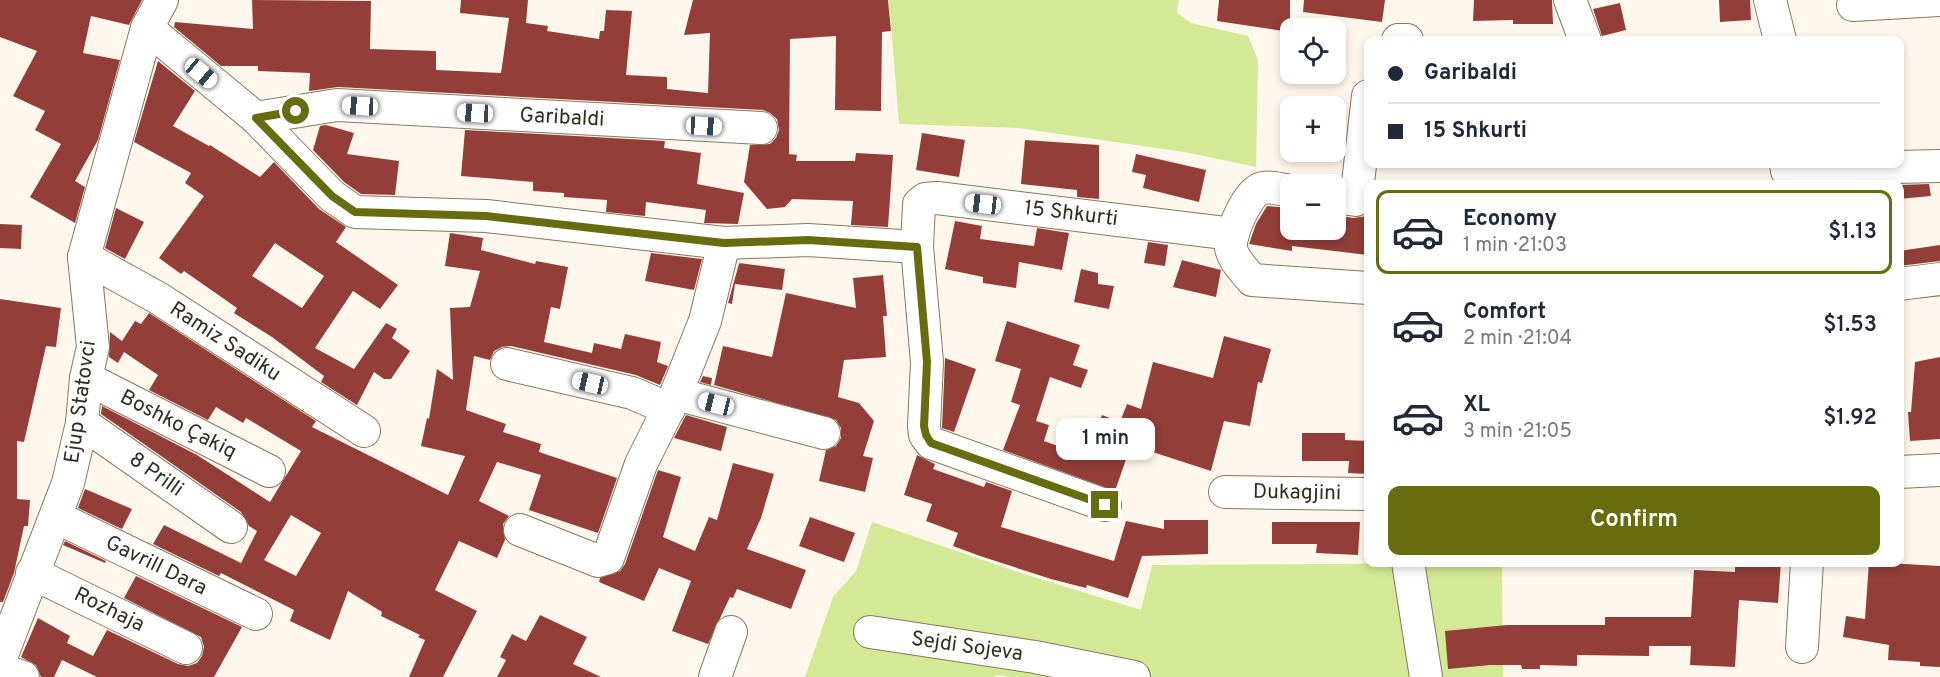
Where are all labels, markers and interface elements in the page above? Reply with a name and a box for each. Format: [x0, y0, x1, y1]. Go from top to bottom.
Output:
map controls [1280, 18, 1346, 240]
button: locate [1280, 18, 1346, 84]
car [181, 55, 221, 91]
text: Garibaldi [1424, 60, 1517, 87]
car [342, 96, 378, 116]
button: + [1280, 96, 1346, 162]
route start [282, 97, 309, 124]
street label: Garibaldi [519, 102, 605, 134]
car [457, 103, 493, 123]
car [686, 116, 722, 136]
text: 15 Shkurti [1424, 118, 1527, 145]
button: − [1280, 174, 1346, 240]
car [964, 193, 1002, 215]
street label: 15 Shkurti [1023, 195, 1119, 233]
icon: car [1391, 205, 1445, 259]
text: Economy [1463, 206, 1557, 233]
text: $1.13 [1828, 219, 1877, 246]
text: 1 min · 21:03 [1463, 233, 1567, 259]
street label: Ramiz Sadiku [164, 296, 286, 388]
icon: car [1391, 298, 1445, 352]
text: Comfort [1463, 299, 1546, 326]
text: $1.53 [1823, 312, 1877, 339]
text: 2 min · 21:04 [1463, 326, 1572, 352]
street label: Ejup Statovci [59, 339, 103, 465]
car [570, 370, 610, 396]
street label: Boshko Çakiq [115, 384, 241, 466]
car [696, 391, 736, 417]
icon: car [1391, 391, 1445, 445]
text: XL [1463, 392, 1490, 419]
text: $1.92 [1823, 405, 1877, 432]
callout: 1 min [1056, 418, 1154, 460]
text: 3 min · 21:05 [1463, 419, 1572, 445]
text: 1 min [1082, 426, 1129, 452]
street label: 8 Prilli [123, 447, 189, 503]
street label: Dukagjini [1253, 479, 1341, 507]
button: Confirm [1388, 486, 1880, 555]
route end [1091, 491, 1118, 518]
street label: Gavrill Dara [101, 530, 211, 602]
street label: Rozhaja [69, 581, 149, 639]
street label: Sejdi Sojeva [909, 626, 1025, 668]

